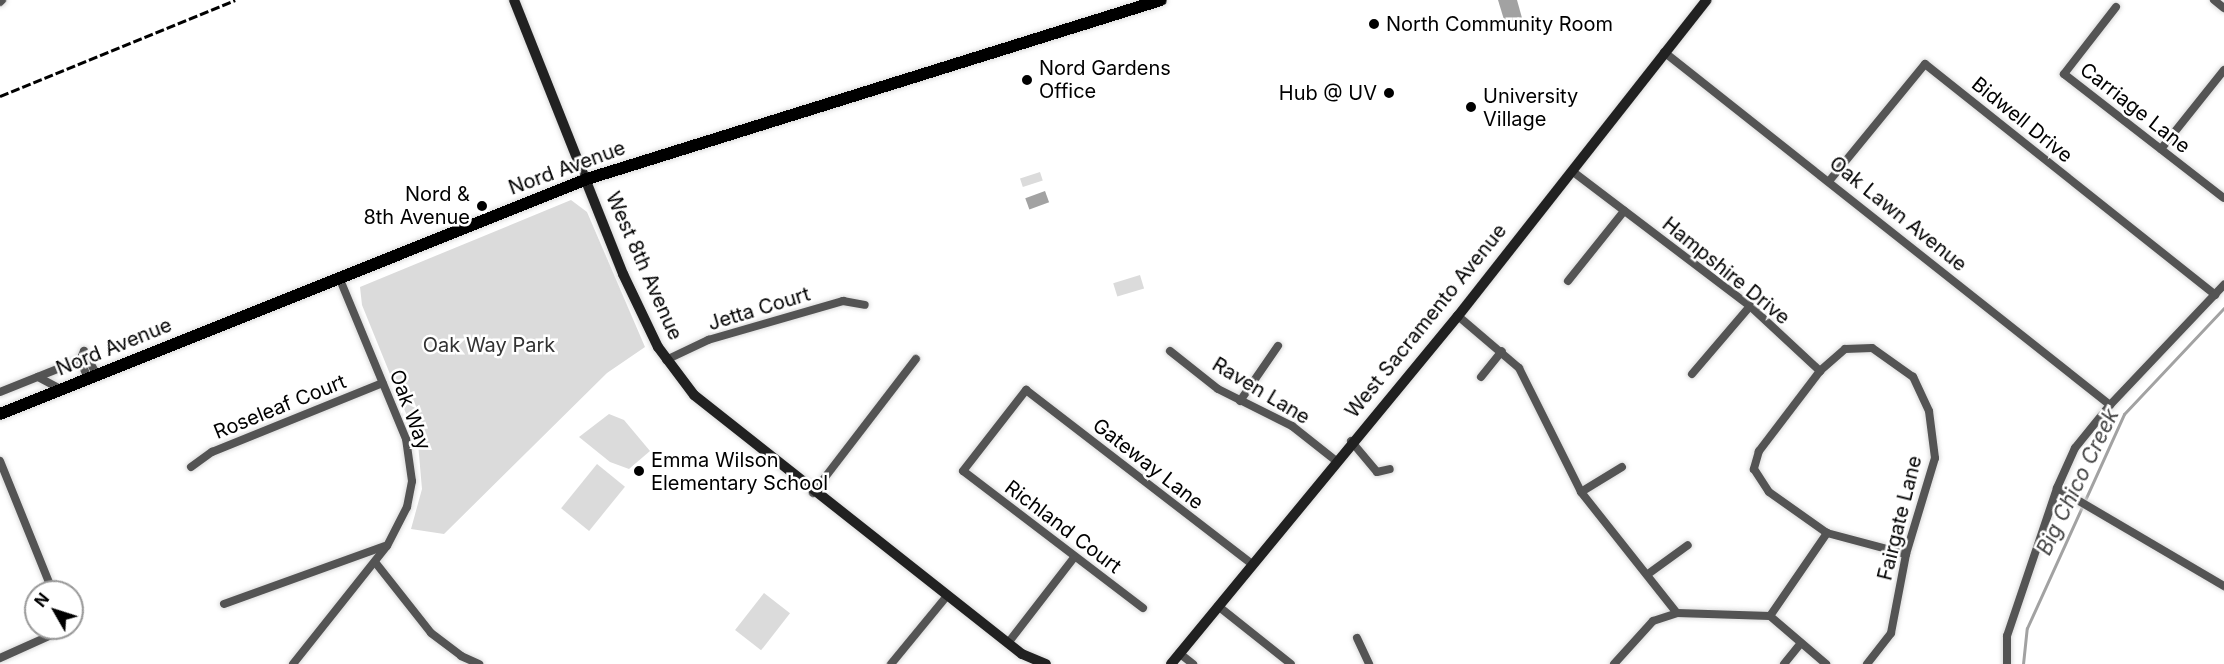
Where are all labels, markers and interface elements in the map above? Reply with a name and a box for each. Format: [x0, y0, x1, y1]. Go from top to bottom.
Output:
place label: North Community Room [1386, 12, 1613, 36]
marker: North Community Room [1367, 17, 1381, 31]
place label: Nord Gardens Office [1039, 56, 1171, 103]
street label: Carriage Lane [2075, 58, 2195, 158]
street label: Bidwell Drive [1967, 72, 2077, 168]
marker: Nord Gardens Office [1020, 73, 1034, 87]
place label: Hub @ UV [1279, 81, 1377, 105]
place label: University Village [1483, 84, 1578, 131]
marker: Hub @ UV [1382, 86, 1396, 100]
marker: University Village [1464, 100, 1478, 114]
street label: Nord Avenue [505, 136, 629, 200]
street label: Oak Lawn Avenue [1824, 151, 1972, 277]
place label: Nord & 8th Avenue [363, 183, 470, 230]
street label: West 8th Avenue [601, 188, 687, 344]
marker: Nord & 8th Avenue [475, 199, 489, 213]
street label: Hampshire Drive [1657, 212, 1795, 330]
street label: West Sacramento Avenue [1340, 219, 1512, 423]
street label: Jetta Court [705, 282, 813, 336]
street label: Nord Avenue [53, 313, 175, 381]
park label: Oak Way Park [423, 333, 555, 357]
street label: Raven Lane [1208, 352, 1314, 430]
street label: Oak Way [384, 366, 436, 454]
street label: Roseleaf Court [210, 370, 350, 444]
water label: Big Chico Creek [2032, 405, 2124, 559]
street label: Gateway Lane [1088, 413, 1208, 515]
place label: Emma Wilson Elementary School [651, 448, 828, 495]
street label: Fairgate Lane [1873, 453, 1927, 583]
marker: Emma Wilson Elementary School [632, 464, 646, 478]
street label: Richland Court [1000, 475, 1126, 579]
north arrow [24, 580, 84, 640]
text: N [30, 589, 53, 611]

